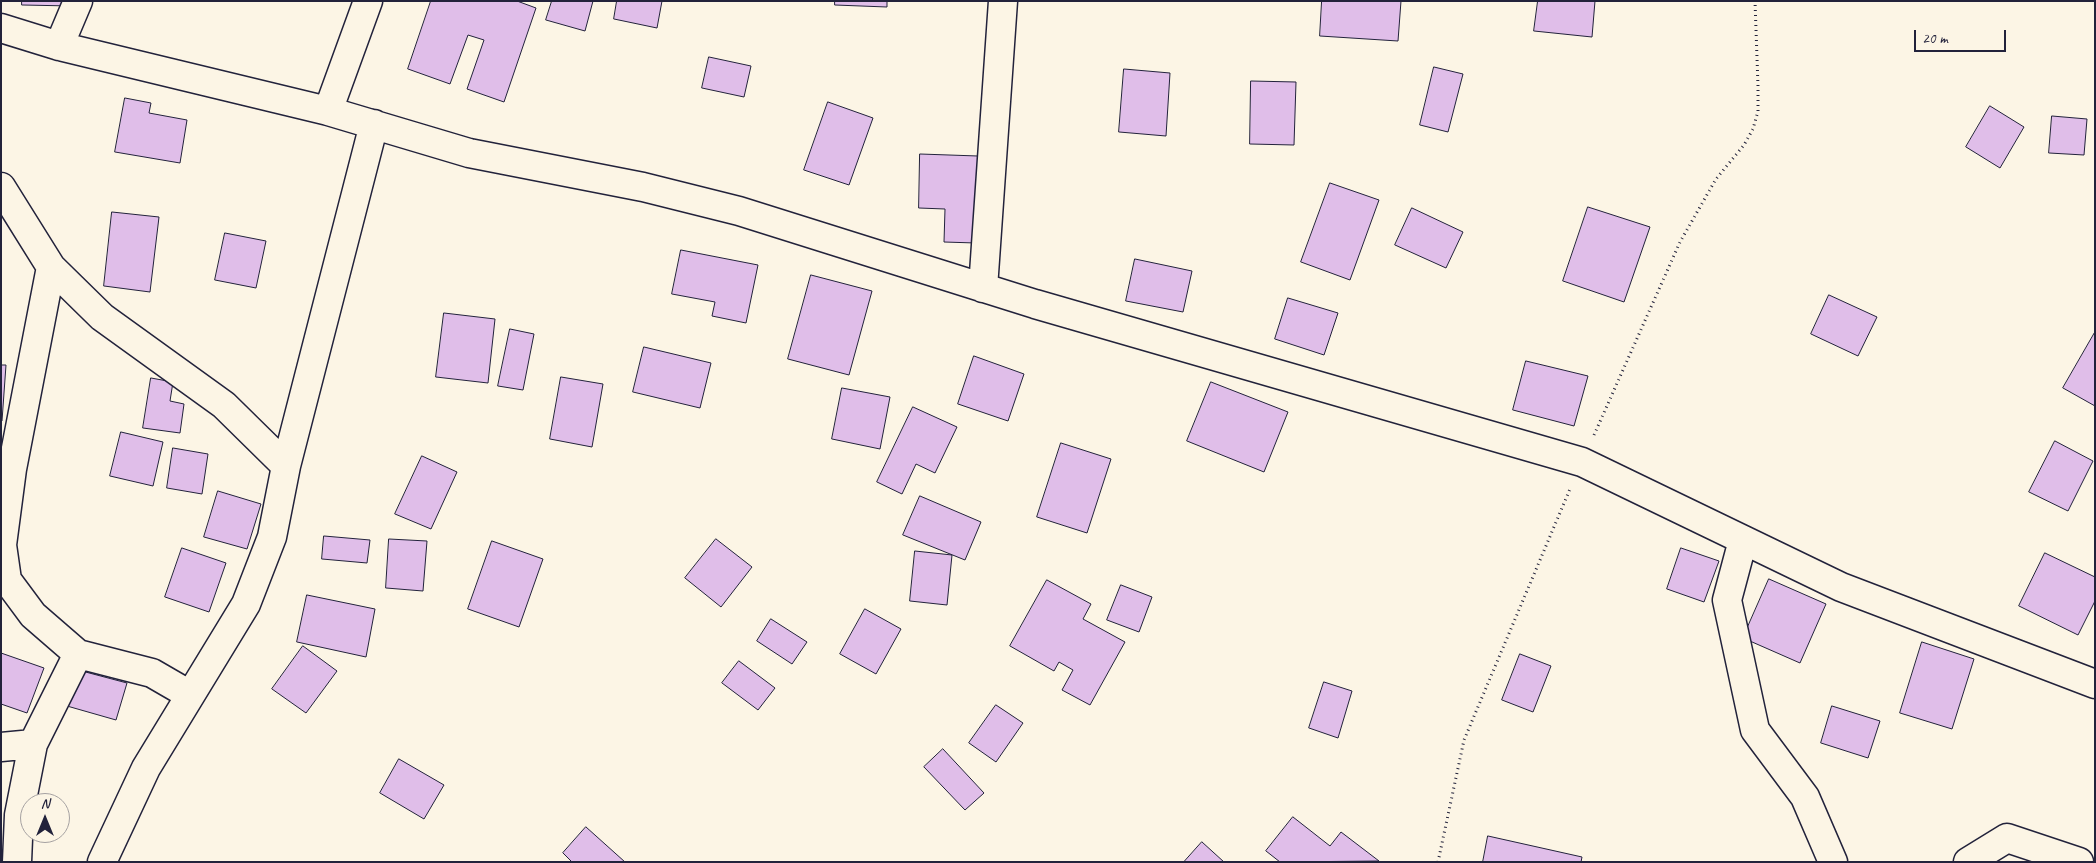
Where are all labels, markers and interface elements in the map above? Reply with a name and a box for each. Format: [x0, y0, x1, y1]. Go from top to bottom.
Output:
scale bar [1916, 20, 2008, 52]
text: 20 m [1922, 29, 1948, 48]
north arrow [20, 793, 70, 843]
text: N [41, 795, 49, 812]

